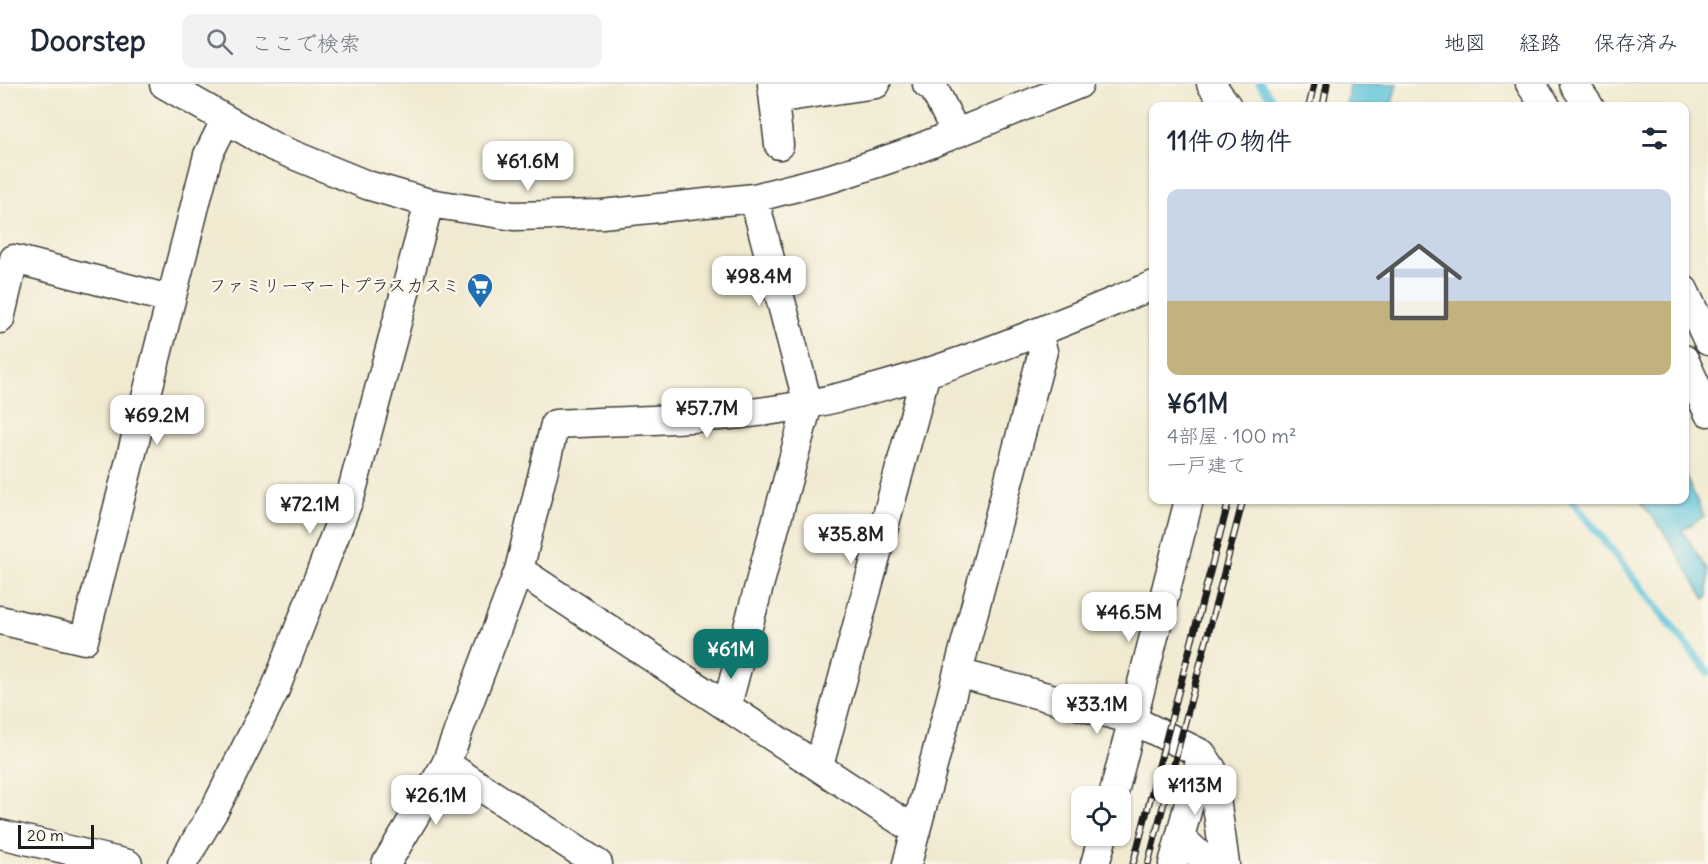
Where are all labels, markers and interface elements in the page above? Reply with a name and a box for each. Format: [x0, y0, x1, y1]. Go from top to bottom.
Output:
search box [182, 14, 602, 68]
text: Doorstep [30, 23, 146, 59]
icon: search [203, 25, 236, 58]
text: ここで検索 [251, 29, 361, 57]
text: 地図 [1444, 29, 1486, 56]
text: 経路 [1519, 29, 1561, 56]
text: 保存済み [1594, 29, 1678, 56]
icon: filters [1638, 122, 1671, 155]
text: 11件の物件 [1167, 124, 1292, 157]
pin: ¥61.6M [479, 141, 577, 192]
text: ¥61.6M [496, 148, 560, 173]
icon: home [1365, 228, 1473, 336]
pin: ¥98.4M [710, 256, 808, 307]
text: ¥98.4M [726, 263, 792, 288]
supermarket icon: ファミリーマートプラスカスミ [465, 271, 495, 309]
place label: ファミリーマートプラスカスミ [209, 274, 460, 297]
text: ¥61M [1167, 387, 1229, 420]
pin: ¥57.7M [658, 388, 756, 439]
pin: ¥69.2M [108, 395, 206, 446]
text: ¥57.7M [675, 395, 739, 420]
text: ¥69.2M [124, 402, 190, 427]
text: 4部屋 · 100 m² [1167, 423, 1297, 448]
text: 一戸建て [1167, 452, 1247, 477]
pin: ¥72.1M [261, 484, 359, 535]
text: ¥72.1M [280, 491, 340, 516]
pin: ¥35.8M [802, 514, 900, 565]
text: ¥35.8M [818, 521, 884, 546]
pin: ¥46.5M [1080, 592, 1178, 643]
text: ¥46.5M [1096, 599, 1162, 624]
pin: ¥61M [695, 629, 767, 680]
text: ¥61M [707, 636, 755, 661]
pin: ¥33.1M [1048, 684, 1146, 735]
text: ¥33.1M [1066, 691, 1128, 716]
pin: ¥113M [1153, 765, 1237, 816]
text: ¥113M [1167, 772, 1223, 797]
pin: ¥26.1M [387, 775, 485, 826]
text: ¥26.1M [405, 782, 467, 807]
map controls [1071, 786, 1131, 846]
button: locate [1071, 786, 1131, 846]
scale bar [18, 822, 94, 850]
text: 20 m [27, 825, 64, 845]

